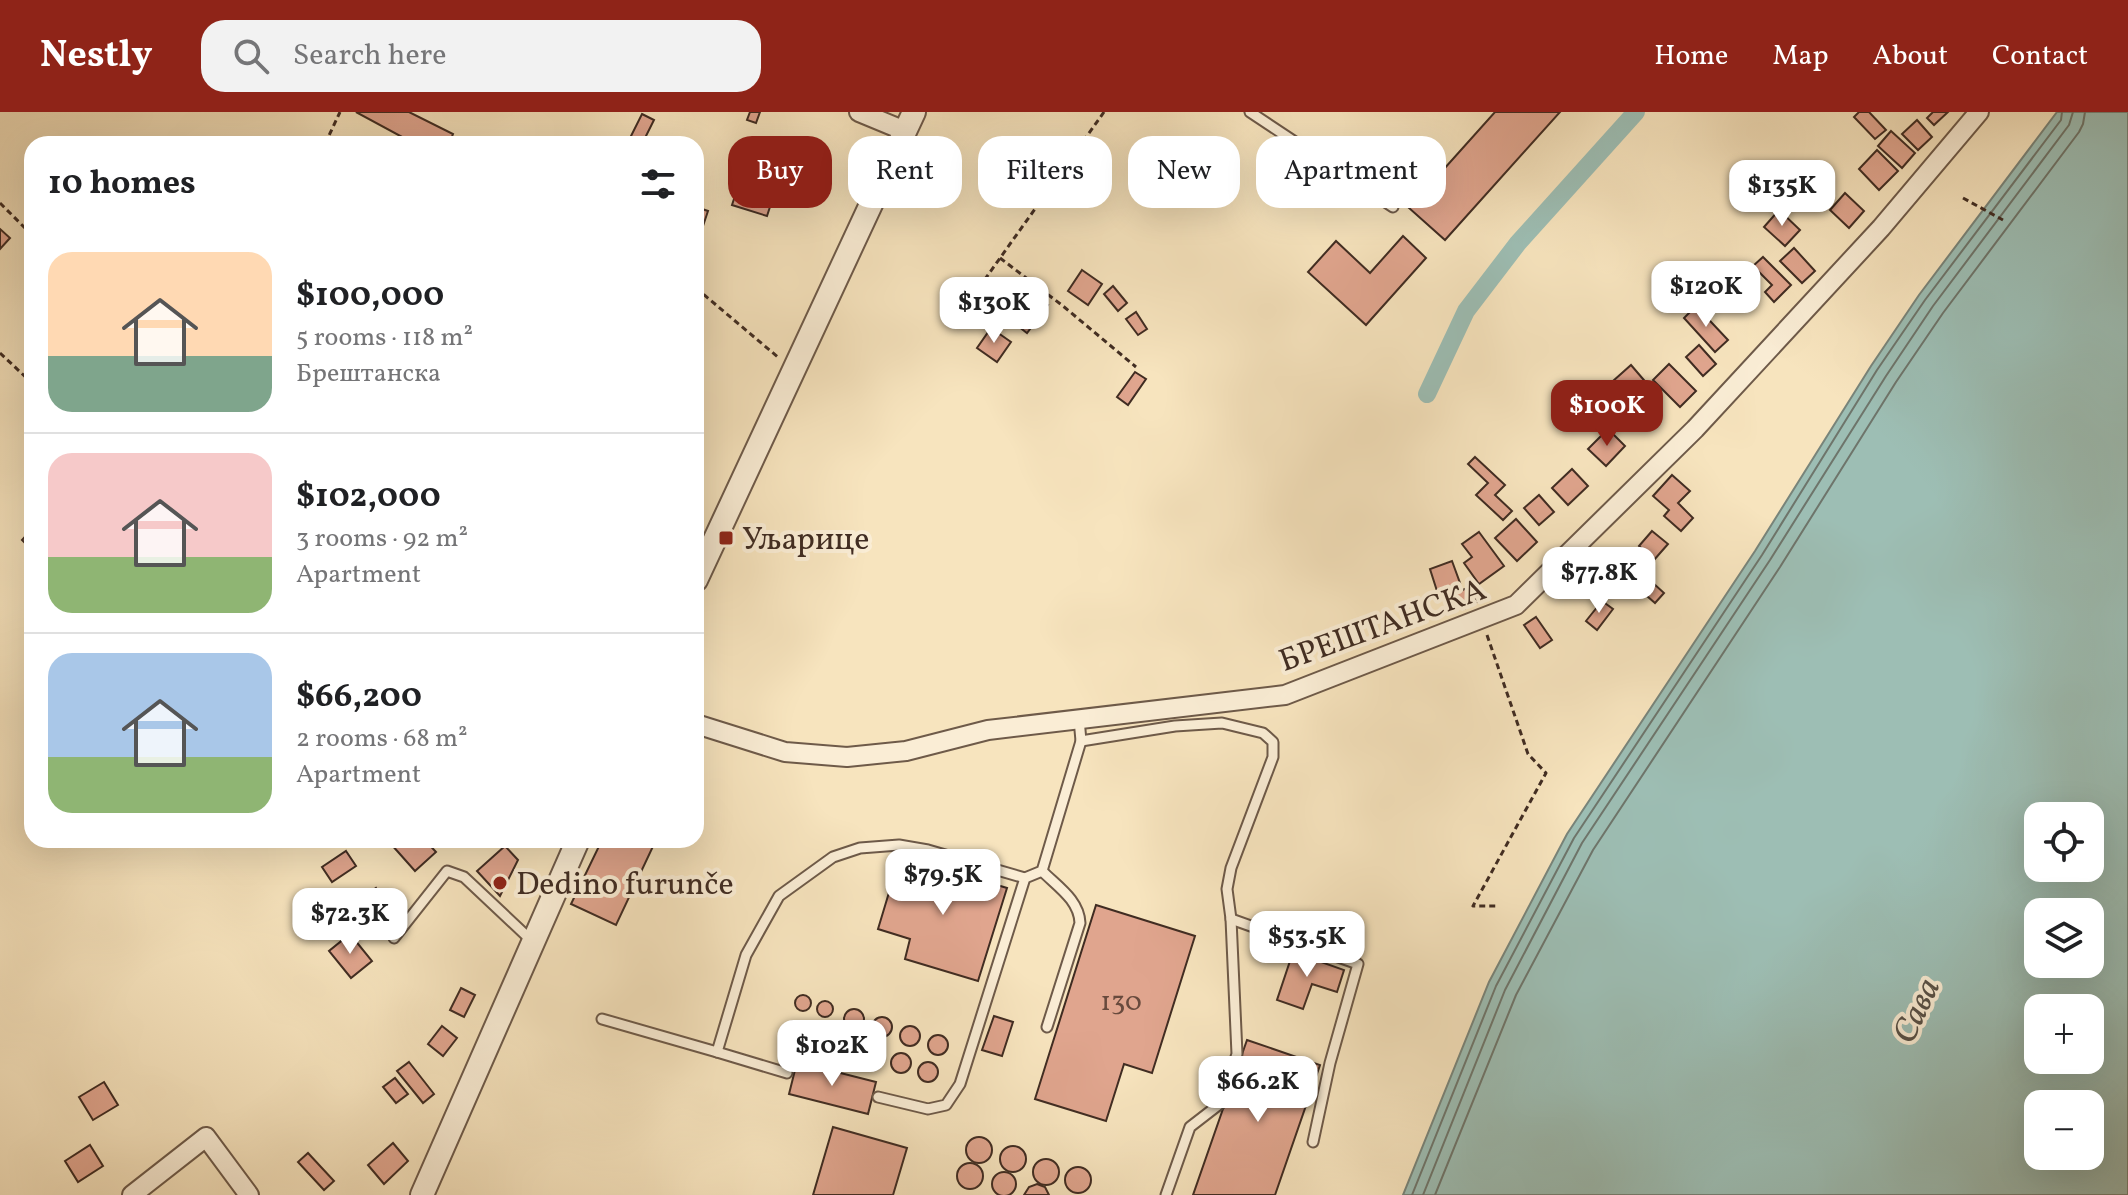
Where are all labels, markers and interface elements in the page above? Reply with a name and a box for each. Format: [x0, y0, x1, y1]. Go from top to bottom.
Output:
search box [201, 20, 761, 92]
text: Nestly [40, 30, 153, 83]
icon: search [229, 34, 273, 78]
text: Search here [293, 35, 446, 77]
text: Home [1654, 37, 1728, 76]
text: Map [1772, 37, 1828, 76]
text: About [1872, 37, 1948, 76]
text: Contact [1992, 37, 2088, 76]
chip: Buy [728, 136, 832, 208]
chip: Rent [848, 136, 962, 208]
chip: Filters [978, 136, 1112, 208]
chip: New [1128, 136, 1240, 208]
chip: Apartment [1256, 136, 1446, 208]
pin: $135K [1726, 160, 1838, 228]
text: 10 homes [48, 161, 196, 208]
icon: filters [636, 162, 680, 206]
text: $135K [1747, 168, 1817, 204]
pin: $120K [1650, 261, 1762, 329]
text: $120K [1669, 269, 1743, 305]
text: $100,000 [296, 273, 444, 320]
pin: $130K [938, 277, 1050, 345]
icon: home [112, 284, 208, 380]
text: $130K [958, 285, 1030, 321]
text: 5 rooms · 118 m² [296, 320, 473, 356]
text: Брештанска [296, 356, 441, 392]
pin: $100K [1551, 380, 1663, 448]
text: $100K [1569, 388, 1645, 424]
text: $102,000 [296, 474, 441, 521]
icon: home [112, 485, 208, 581]
place label: Уљарице [742, 519, 869, 563]
text: 3 rooms · 92 m² [296, 521, 468, 557]
marker: Уљарице [717, 529, 735, 547]
pin: $77.8K [1534, 547, 1664, 615]
text: $77.8K [1560, 555, 1638, 591]
text: Apartment [296, 557, 421, 593]
street label: БРЕШТАНСКА [1273, 569, 1493, 685]
text: $66,200 [296, 674, 422, 721]
icon: home [112, 685, 208, 781]
text: 2 rooms · 68 m² [296, 721, 468, 757]
text: Apartment [296, 757, 421, 793]
map controls [2024, 802, 2104, 1170]
button: locate [2024, 802, 2104, 882]
pin: $79.5K [878, 849, 1008, 917]
text: $79.5K [903, 857, 983, 893]
place label: Dedino furunče [516, 864, 734, 908]
marker: Dedino furunče [491, 874, 509, 892]
pin: $72.3K [285, 888, 415, 956]
text: $72.3K [310, 896, 390, 932]
button: layers [2024, 898, 2104, 978]
pin: $53.5K [1242, 911, 1372, 979]
text: $53.5K [1268, 919, 1346, 955]
water label: Сава [1883, 971, 1954, 1052]
house number: 130 [1100, 983, 1142, 1022]
button: + [2024, 994, 2104, 1074]
pin: $102K [776, 1020, 888, 1088]
text: $102K [795, 1028, 869, 1064]
pin: $66.2K [1193, 1056, 1323, 1124]
text: $66.2K [1217, 1064, 1299, 1100]
button: − [2024, 1090, 2104, 1170]

